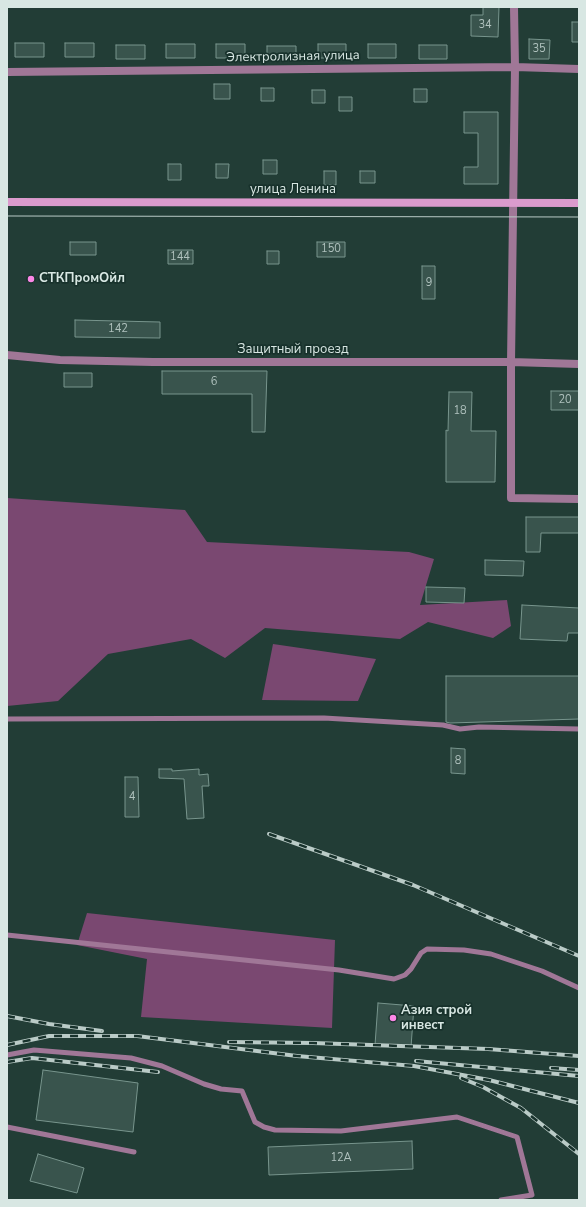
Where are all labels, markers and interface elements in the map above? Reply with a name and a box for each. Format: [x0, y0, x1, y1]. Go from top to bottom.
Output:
house number: 34 [478, 18, 492, 32]
house number: 35 [532, 42, 546, 56]
street label: Электролизная улица [226, 48, 360, 66]
street label: улица Ленина [250, 182, 336, 198]
house number: 150 [321, 242, 341, 256]
house number: 144 [170, 250, 190, 264]
place label: СТКПромОйл [39, 271, 125, 287]
marker: СТКПромОйл [26, 274, 36, 284]
house number: 9 [426, 276, 432, 290]
house number: 142 [108, 322, 128, 336]
street label: Защитный проезд [237, 342, 349, 358]
house number: 6 [211, 375, 217, 389]
house number: 20 [558, 393, 572, 407]
house number: 18 [453, 404, 467, 418]
house number: 8 [455, 754, 461, 768]
house number: 4 [129, 790, 135, 804]
place label: Азия строй инвест [401, 1003, 472, 1034]
marker: Азия строй инвест [388, 1013, 398, 1023]
house number: 12А [330, 1151, 352, 1165]

